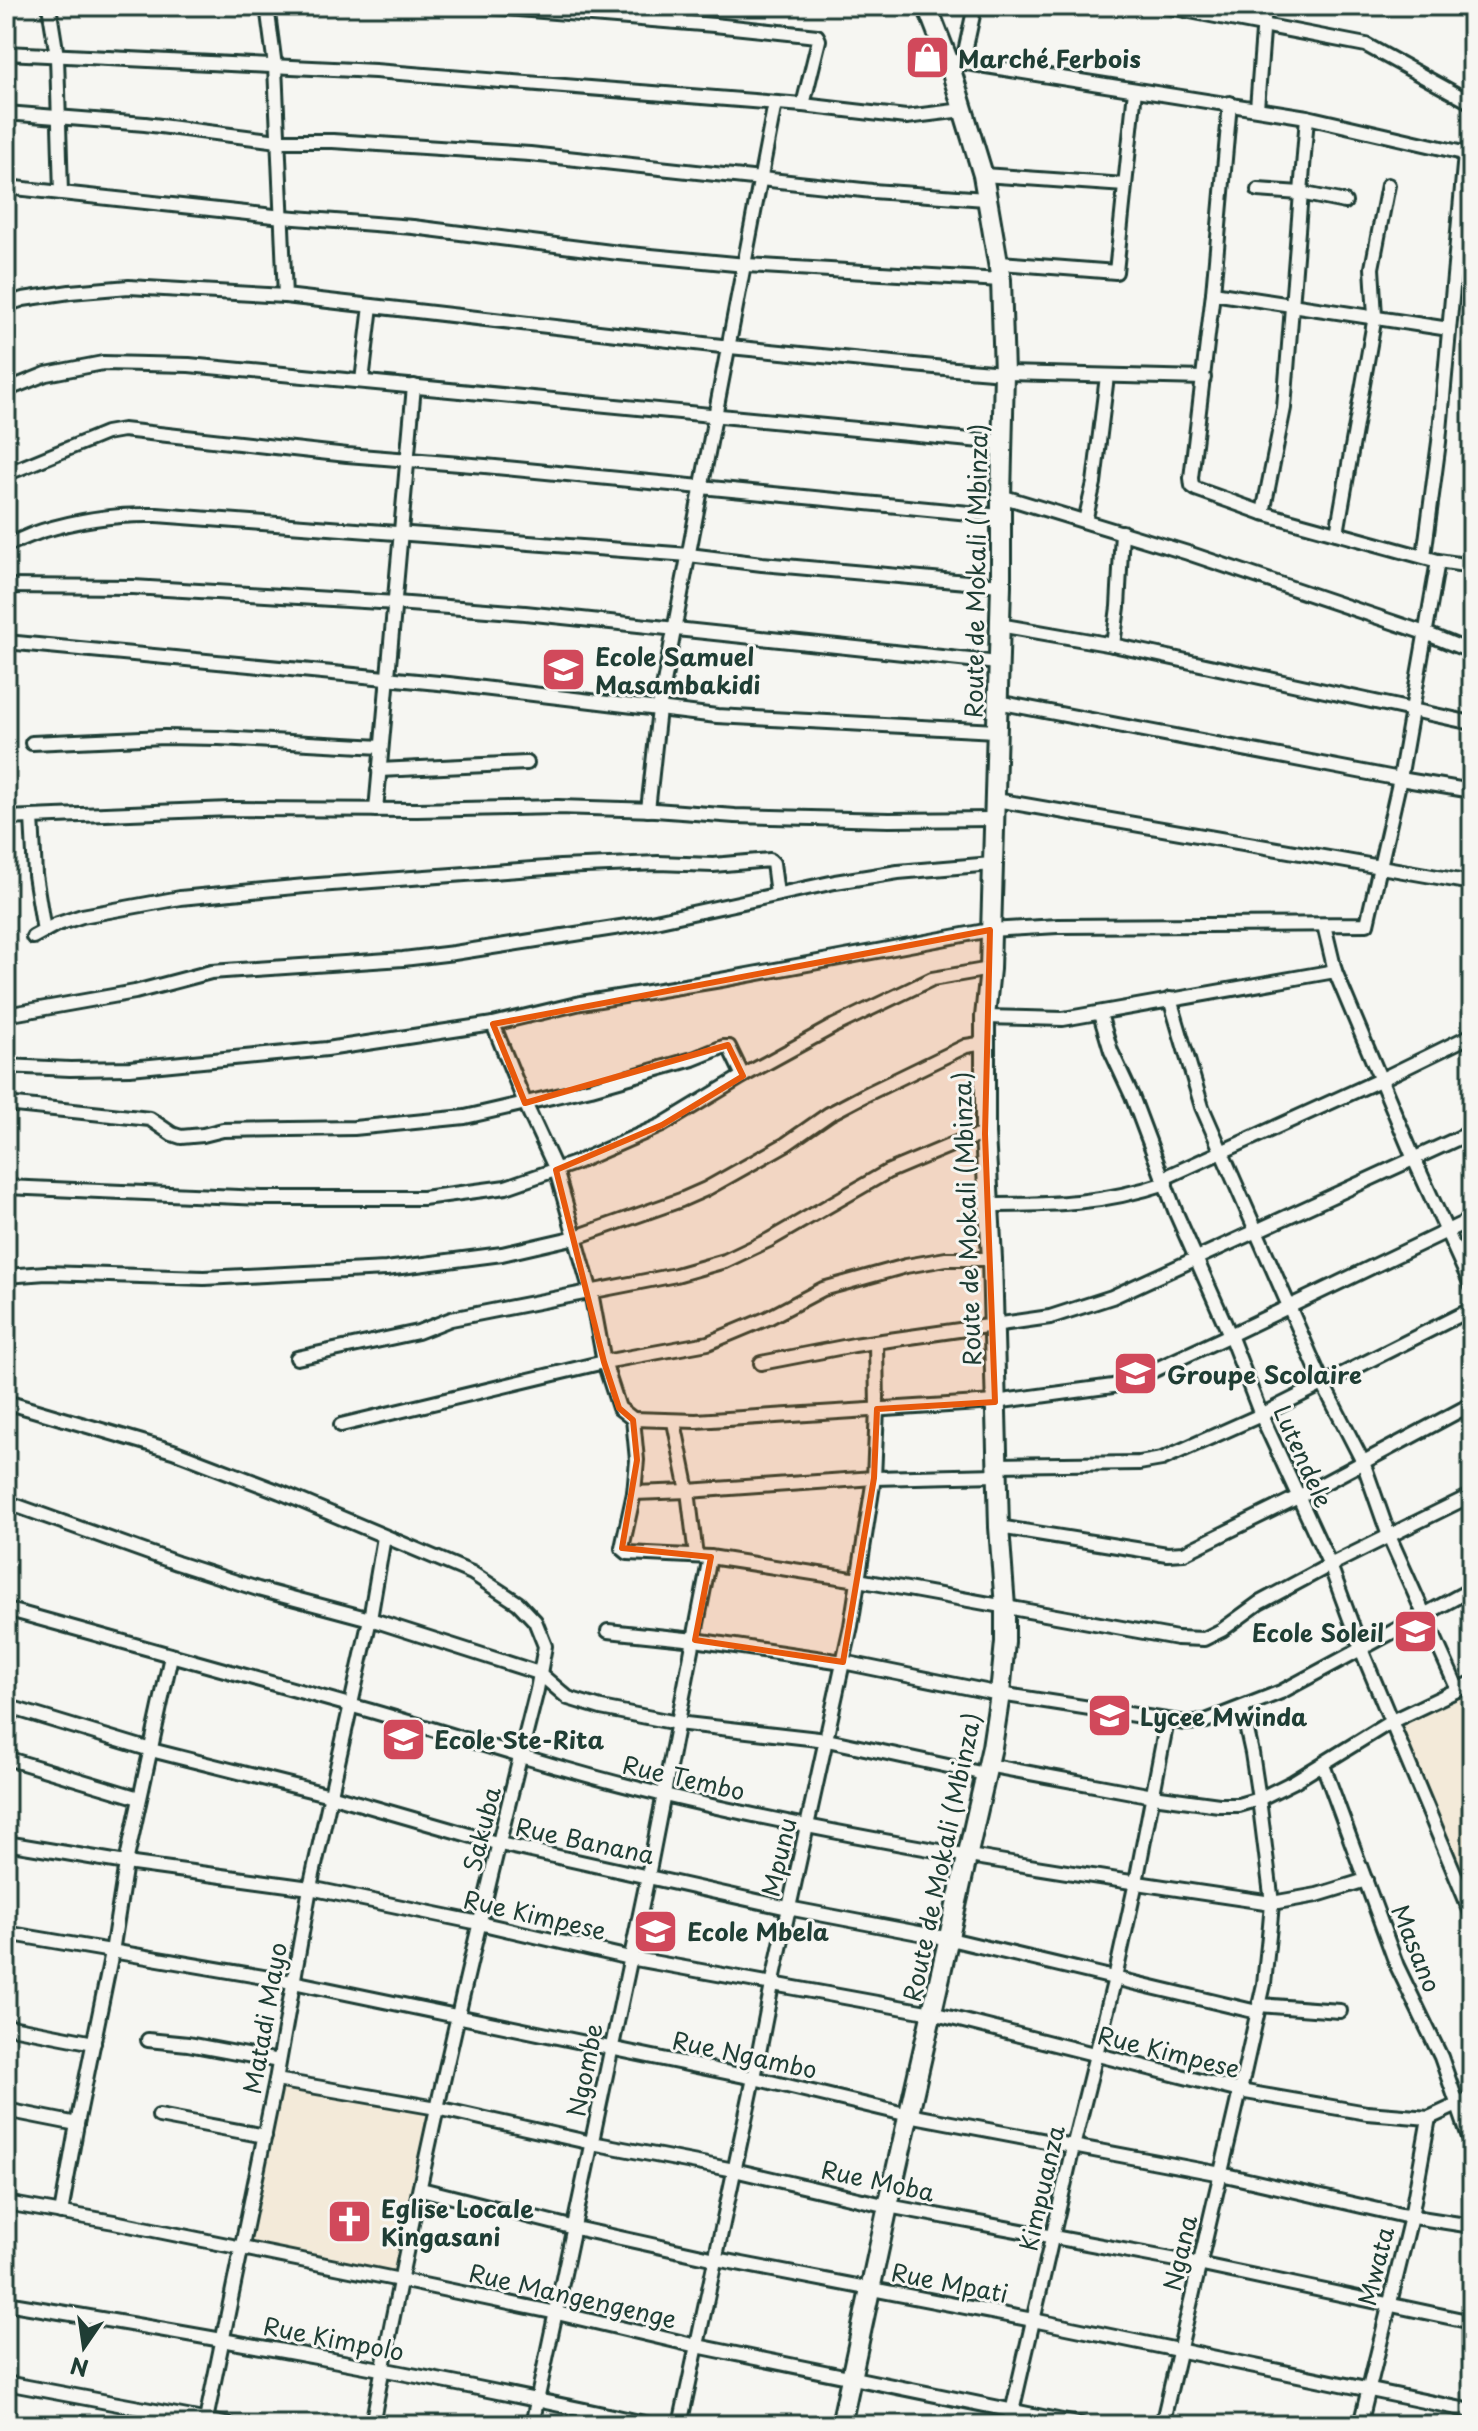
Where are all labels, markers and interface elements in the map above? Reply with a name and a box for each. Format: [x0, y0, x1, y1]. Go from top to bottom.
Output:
shop icon: Marché Ferbois [903, 34, 951, 82]
place label: Marché Ferbois [958, 40, 1141, 76]
street label: Route de Mokali (Mbinza) [954, 423, 996, 719]
place label: Ecole Samuel Masambakidi [595, 638, 760, 702]
school or university icon: Ecole Samuel Masambakidi [540, 646, 588, 694]
street label: Route de Mokali (Mbinza) [943, 1071, 989, 1367]
school or university icon: Groupe Scolaire [1112, 1350, 1160, 1398]
place label: Groupe Scolaire [1167, 1356, 1362, 1392]
street label: Lutendele [1265, 1399, 1343, 1513]
school or university icon: Ecole Soleil [1391, 1608, 1439, 1656]
place label: Ecole Soleil [1252, 1614, 1384, 1650]
school or university icon: Lycee Mwinda [1085, 1692, 1133, 1740]
place label: Lycee Mwinda [1140, 1698, 1308, 1734]
street label: Route de Mokali (Mbinza) [893, 1709, 989, 2005]
school or university icon: Ecole Ste-Rita [379, 1715, 427, 1763]
place label: Ecole Ste-Rita [434, 1721, 604, 1757]
street label: Rue Tembo [619, 1745, 749, 1809]
street label: Sakuba [453, 1783, 509, 1875]
street label: Rue Banana [512, 1808, 658, 1872]
street label: Mpunu [751, 1814, 805, 1900]
street label: Rue Kimpese [460, 1880, 610, 1948]
street label: Masano [1383, 1899, 1451, 1997]
school or university icon: Ecole Mbela [632, 1907, 680, 1955]
place label: Ecole Mbela [687, 1913, 830, 1949]
street label: Matadi Mayo [233, 1939, 295, 2097]
street label: Rue Kimpese [1094, 2016, 1244, 2086]
street label: Ngombe [557, 2020, 611, 2120]
street label: Rue Ngambo [669, 2021, 821, 2087]
street label: Kimpuanza [1009, 2122, 1073, 2254]
street label: Rue Moba [818, 2150, 938, 2210]
place label: Eglise Locale Kingasani [381, 2190, 534, 2254]
church icon: Eglise Locale Kingasani [326, 2198, 374, 2246]
street label: Ngana [1153, 2212, 1205, 2294]
street label: Mwata [1348, 2223, 1402, 2309]
street label: Rue Mpati [889, 2253, 1011, 2311]
street label: Rue Mangengenge [466, 2254, 680, 2336]
north arrow [44, 2307, 124, 2387]
street label: Rue Kimpolo [261, 2307, 407, 2369]
text: N [67, 2350, 91, 2386]

